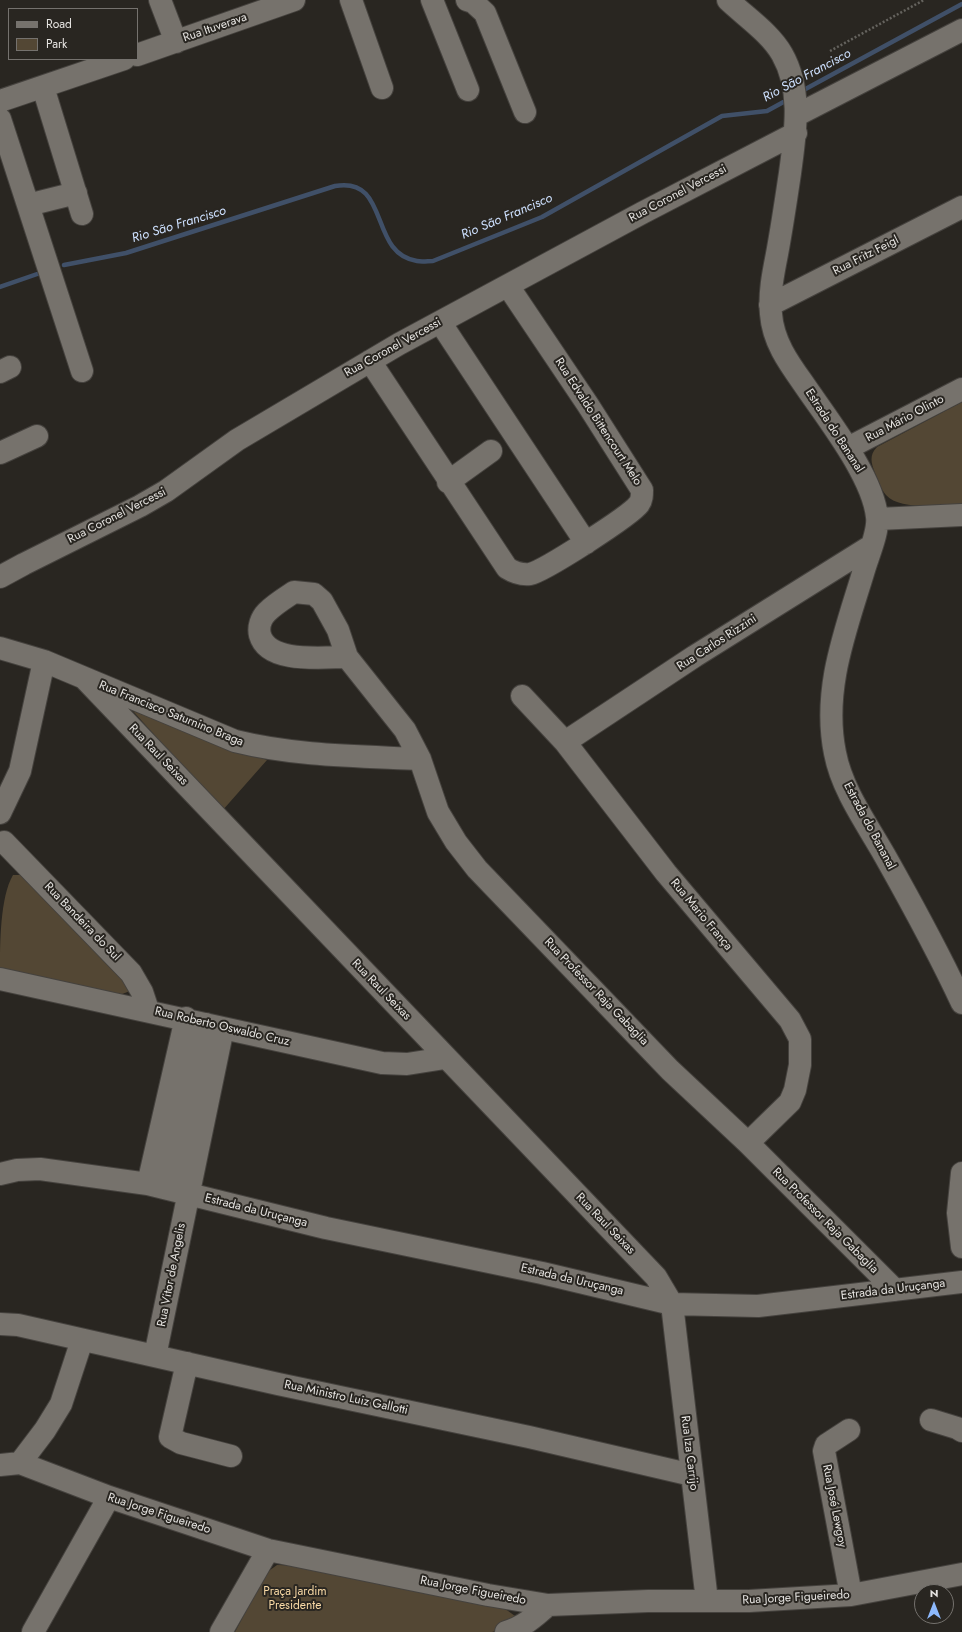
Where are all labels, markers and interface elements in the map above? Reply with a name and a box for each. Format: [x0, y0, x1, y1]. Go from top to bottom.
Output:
legend [8, 8, 138, 60]
street label: Rua Ituverava [181, 10, 249, 46]
text: Road [46, 15, 72, 33]
text: Park [46, 35, 67, 53]
water label: Rio São Francisco [760, 46, 854, 106]
street label: Rua Coronel Vercessi [627, 162, 729, 226]
water label: Rio São Francisco [459, 191, 555, 243]
water label: Rio São Francisco [130, 203, 228, 247]
street label: Rua Fritz Feigl [831, 233, 901, 279]
street label: Rua Coronel Vercessi [342, 315, 444, 381]
street label: Rua Edvaldo Bittencourt Melo [551, 356, 645, 488]
street label: Estrada do Bananal [802, 386, 866, 476]
street label: Rua Mário Olinto [863, 392, 947, 446]
street label: Rua Coronel Vercessi [65, 485, 169, 547]
street label: Rua Carlos Rizzini [674, 612, 760, 674]
street label: Rua Francisco Saturnino Braga [97, 678, 245, 750]
street label: Rua Raul Seixas [125, 722, 191, 788]
street label: Estrada do Bananal [840, 780, 898, 872]
street label: Rua Mario França [667, 876, 735, 954]
street label: Rua Bandeira do Sul [41, 880, 123, 964]
street label: Rua Professor Raja Gabaglia [541, 935, 651, 1049]
street label: Rua Raul Seixas [348, 957, 414, 1023]
street label: Rua Roberto Oswaldo Cruz [153, 1004, 291, 1050]
street label: Rua Professor Raja Gabaglia [769, 1165, 881, 1277]
street label: Estrada da Uruçanga [203, 1191, 309, 1231]
street label: Rua Raul Seixas [572, 1191, 638, 1257]
street label: Rua Vitor de Angelis [155, 1222, 189, 1328]
street label: Estrada da Uruçanga [519, 1261, 625, 1299]
street label: Estrada da Uruçanga [840, 1276, 946, 1304]
street label: Rua Ministro Luiz Gallotti [283, 1378, 409, 1418]
street label: Rua Iza Carrijo [677, 1415, 701, 1491]
street label: Rua José Lewgoy [819, 1463, 849, 1549]
street label: Rua Jorge Figueiredo [106, 1491, 212, 1537]
street label: Rua Jorge Figueiredo [419, 1574, 527, 1608]
north arrow [914, 1584, 954, 1624]
park label: Praça Jardim Presidente [263, 1585, 327, 1613]
text: N [930, 1585, 938, 1601]
street label: Rua Jorge Figueiredo [742, 1588, 850, 1608]

